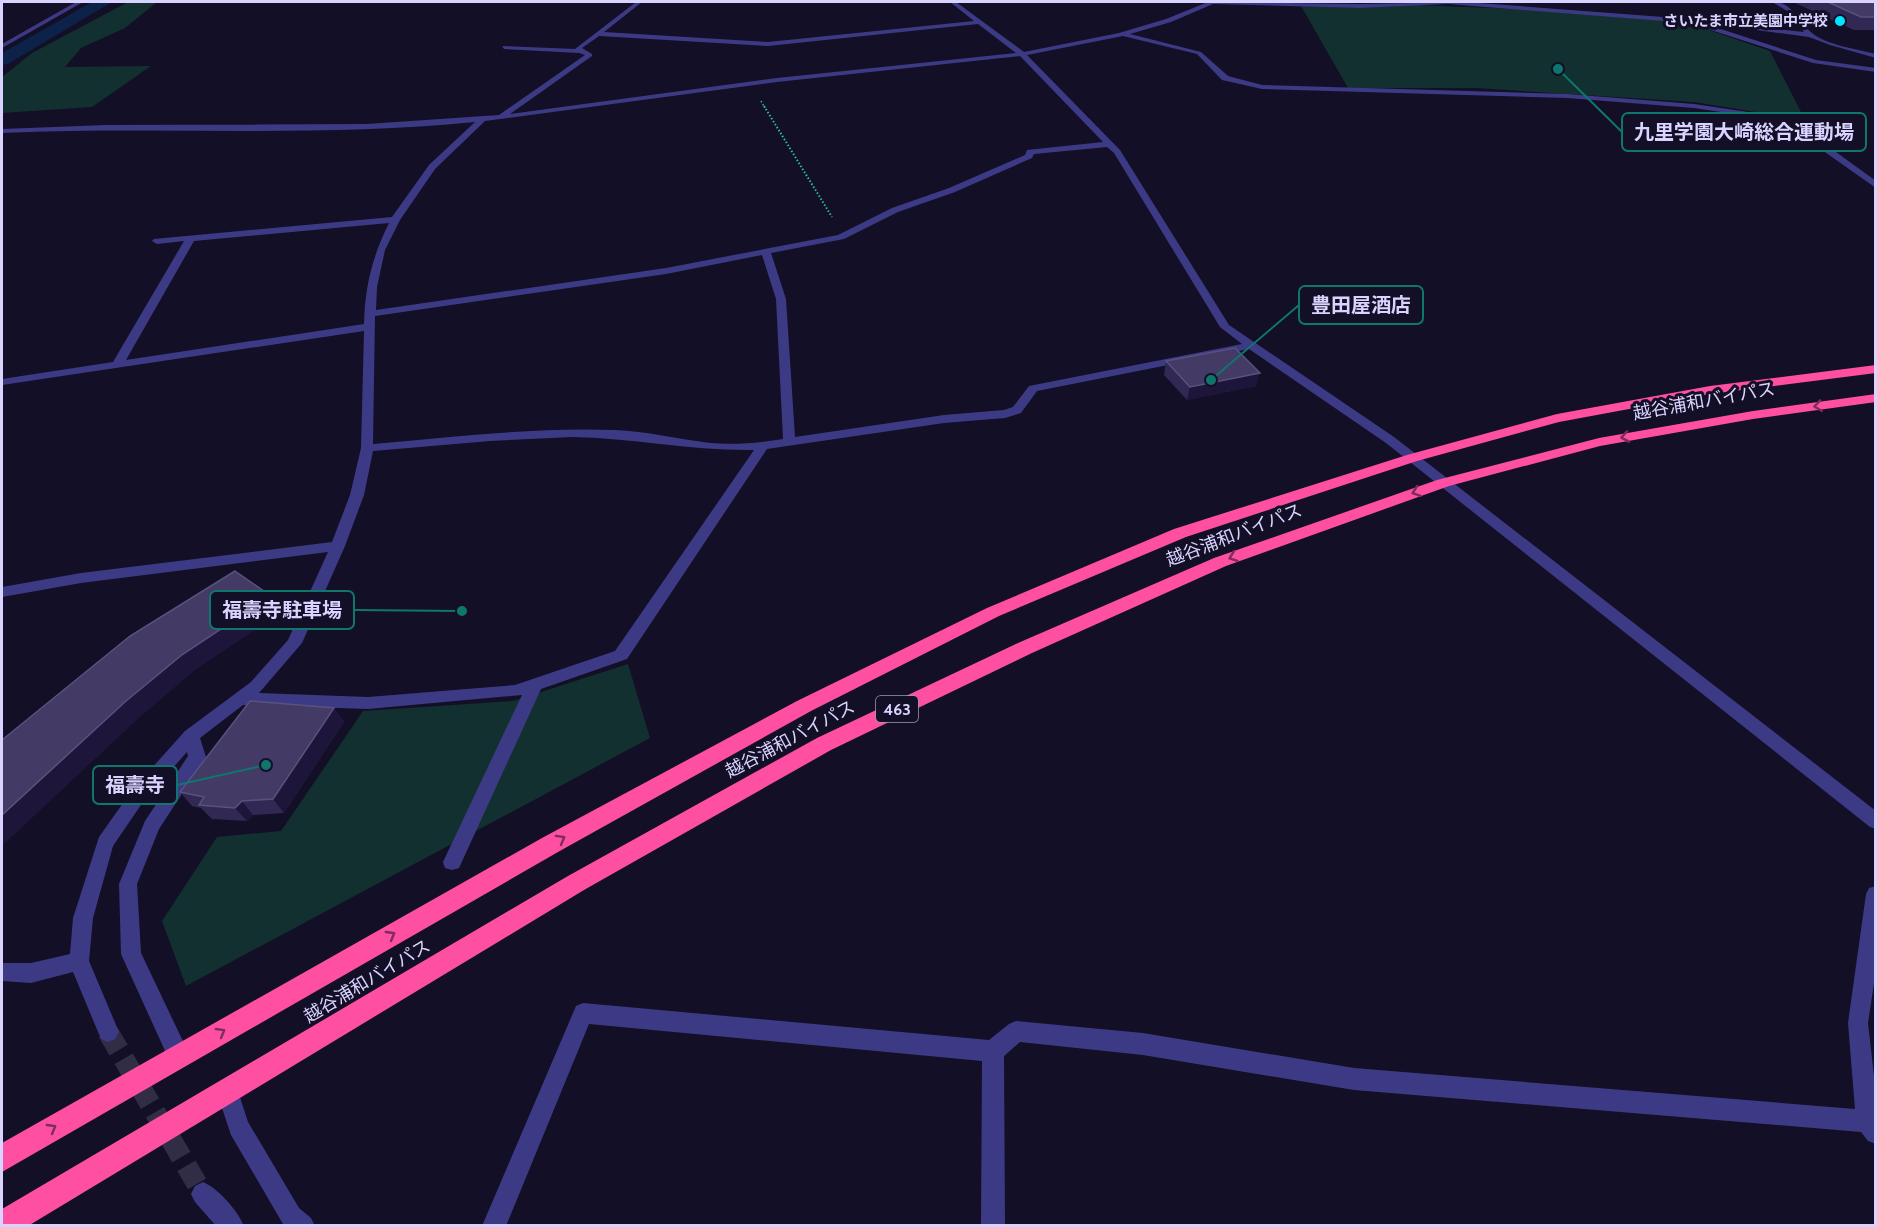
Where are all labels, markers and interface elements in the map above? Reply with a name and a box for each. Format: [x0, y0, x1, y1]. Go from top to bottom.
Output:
place label: さいたま市立美園中学校 [1663, 12, 1828, 30]
marker: さいたま市立美園中学校 [1833, 14, 1847, 28]
callout: 九里学園大崎総合運動場 [1622, 113, 1866, 151]
text: 九里学園大崎総合運動場 [1634, 120, 1854, 144]
callout: 豊田屋酒店 [1299, 286, 1423, 324]
text: 豊田屋酒店 [1311, 293, 1411, 317]
street label: 越谷浦和バイパス [1631, 378, 1777, 424]
one-way arrow [1813, 399, 1822, 411]
one-way arrow [1621, 430, 1631, 443]
one-way arrow [1411, 484, 1422, 497]
street label: 越谷浦和バイパス [1163, 499, 1305, 571]
one-way arrow [1228, 550, 1238, 563]
callout: 福壽寺駐車場 [210, 591, 354, 629]
text: 福壽寺駐車場 [222, 598, 342, 622]
street label: 越谷浦和バイパス [721, 696, 859, 782]
road number: 463 [876, 696, 918, 722]
callout: 福壽寺 [93, 766, 177, 804]
text: 福壽寺 [105, 773, 165, 797]
one-way arrow [554, 835, 565, 846]
one-way arrow [385, 931, 395, 942]
street label: 越谷浦和バイパス [300, 935, 434, 1027]
one-way arrow [215, 1027, 226, 1039]
one-way arrow [46, 1124, 56, 1136]

